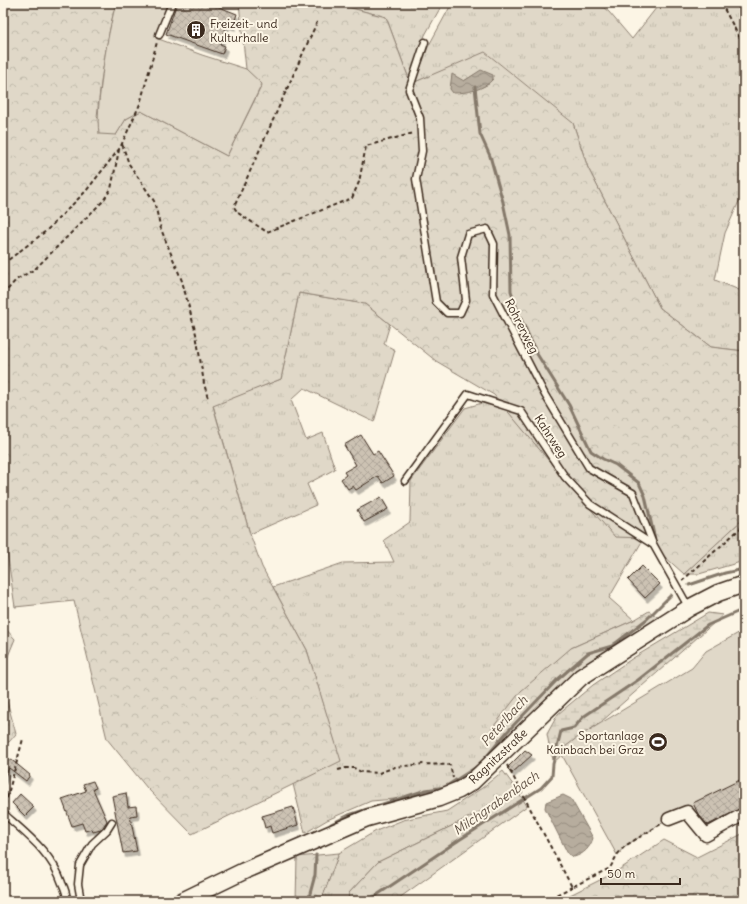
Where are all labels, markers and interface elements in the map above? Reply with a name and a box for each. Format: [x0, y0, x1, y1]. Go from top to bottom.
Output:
place label: Freizeit- und Kulturhalle [210, 16, 277, 45]
building icon: Freizeit- und Kulturhalle [185, 19, 207, 41]
street label: Rohrerweg [502, 296, 542, 356]
street label: Kahrweg [531, 412, 571, 460]
water label: Peterlbach [477, 692, 532, 750]
street label: Ragnitzstraße [466, 725, 530, 787]
place label: Sportanlage Kainbach bei Graz [546, 728, 644, 757]
sports icon: Sportanlage Kainbach bei Graz [647, 731, 669, 753]
water label: Milchgrabenbach [450, 767, 542, 839]
scale bar [601, 860, 680, 886]
text: 50 m [607, 866, 636, 881]

